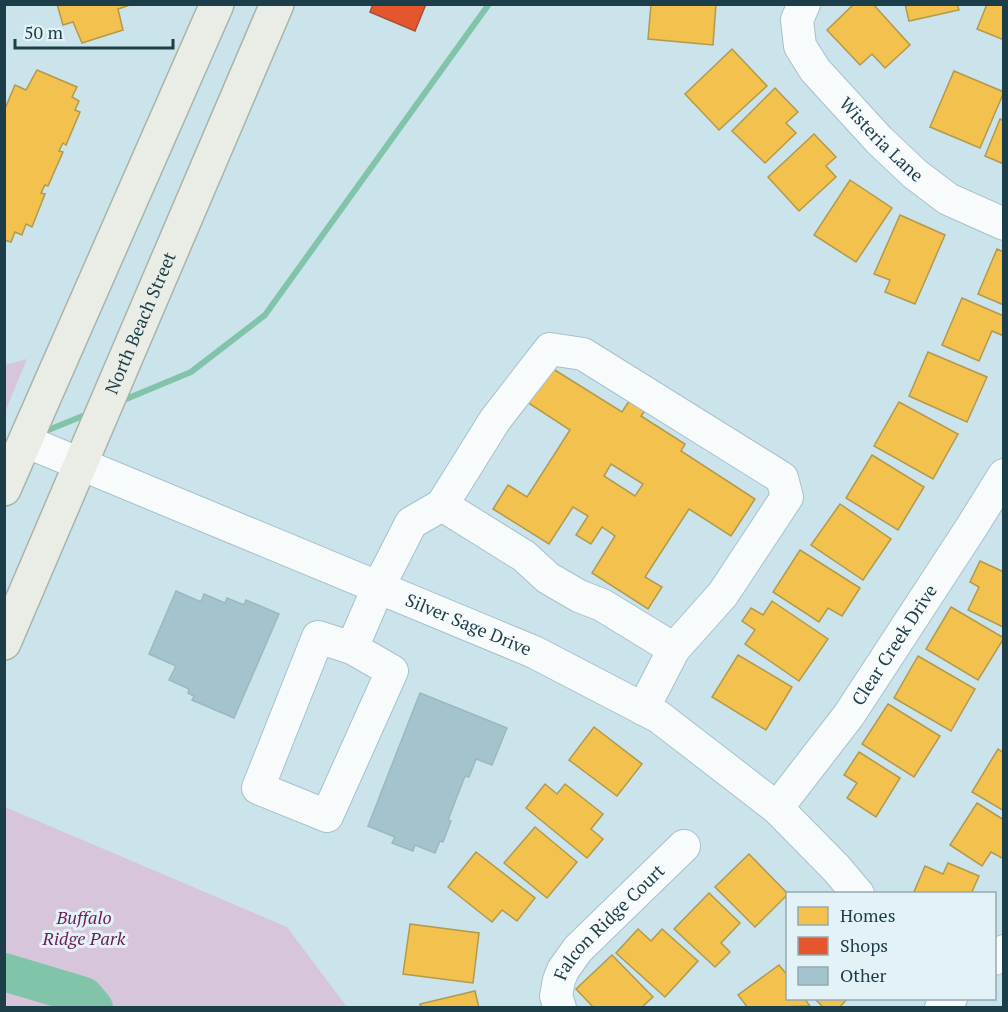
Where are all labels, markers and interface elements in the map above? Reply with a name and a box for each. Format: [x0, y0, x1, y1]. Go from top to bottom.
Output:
scale bar [15, 12, 172, 50]
text: 50 m [24, 20, 64, 44]
street label: Wisteria Lane [834, 91, 928, 187]
street label: North Beach Street [99, 248, 181, 397]
street label: Clear Creek Drive [845, 580, 942, 710]
street label: Silver Sage Drive [402, 587, 535, 661]
street label: Falcon Ridge Court [547, 858, 670, 983]
legend [786, 892, 996, 1000]
text: Homes [840, 903, 895, 927]
park label: Buffalo Ridge Park [42, 905, 126, 950]
text: Shops [840, 933, 888, 957]
text: Other [840, 963, 887, 987]

